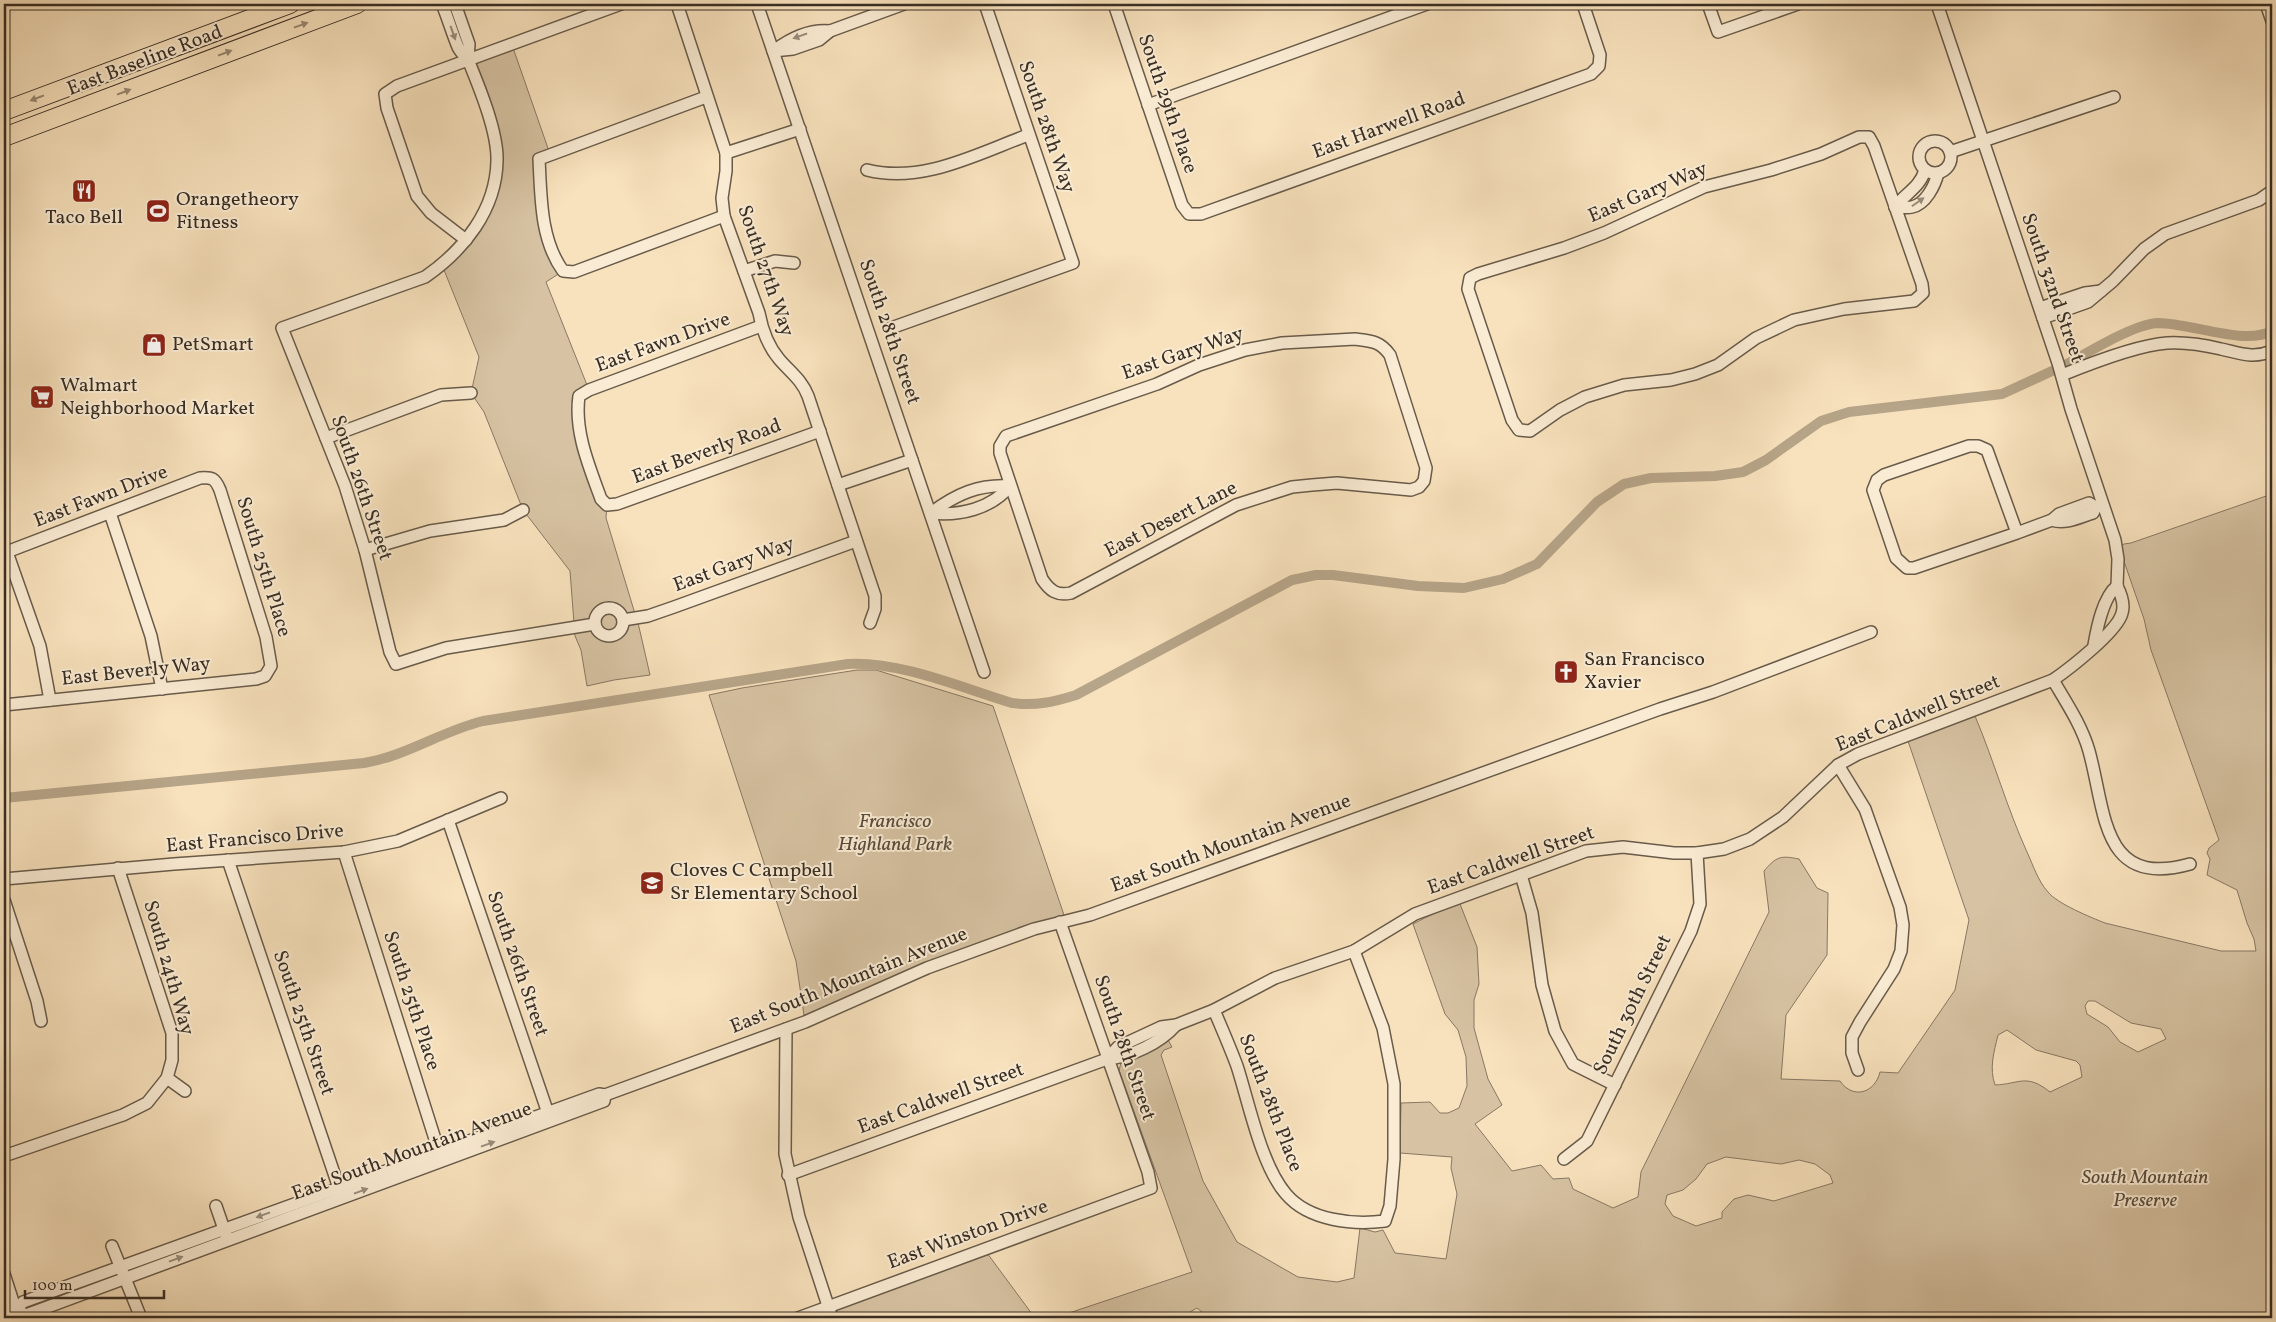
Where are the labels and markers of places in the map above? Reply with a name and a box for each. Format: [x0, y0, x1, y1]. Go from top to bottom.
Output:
restaurant icon: Taco Bell [71, 178, 97, 204]
place label: Orangetheory Fitness [176, 186, 299, 237]
sports icon: Orangetheory Fitness [145, 198, 171, 224]
place label: Taco Bell [45, 204, 123, 232]
place label: PetSmart [172, 331, 254, 359]
shop icon: PetSmart [141, 332, 167, 358]
place label: Walmart Neighborhood Market [60, 372, 255, 423]
supermarket icon: Walmart Neighborhood Market [29, 384, 55, 410]
place label: San Francisco Xavier [1584, 646, 1705, 697]
church icon: San Francisco Xavier [1553, 659, 1579, 685]
place label: Cloves C Campbell Sr Elementary School [670, 857, 858, 908]
school or university icon: Cloves C Campbell Sr Elementary School [639, 870, 665, 896]

